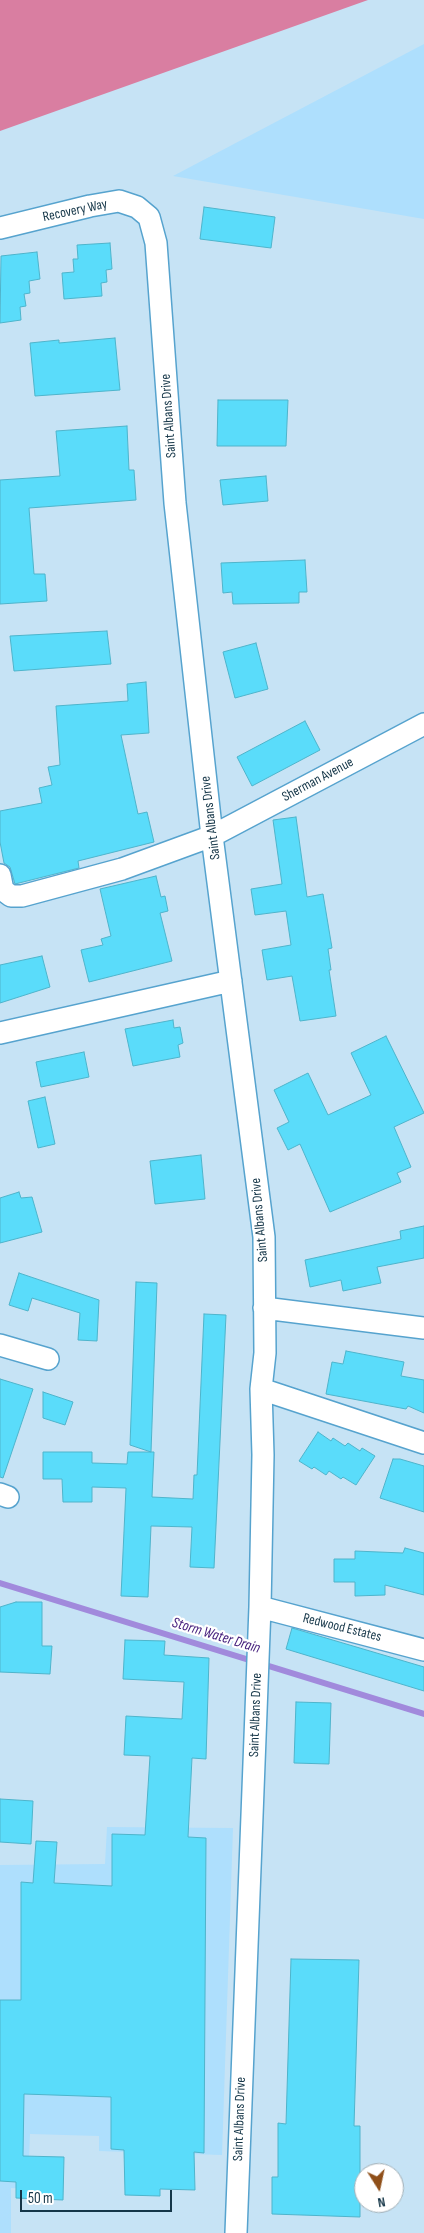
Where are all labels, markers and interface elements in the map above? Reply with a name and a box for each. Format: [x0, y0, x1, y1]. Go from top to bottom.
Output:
street label: Recovery Way [41, 196, 109, 226]
street label: Saint Albans Drive [158, 373, 180, 459]
street label: Sherman Avenue [279, 754, 357, 806]
street label: Saint Albans Drive [198, 775, 224, 861]
street label: Saint Albans Drive [248, 1177, 272, 1263]
street label: Redwood Estates [301, 1610, 383, 1646]
water label: Storm Water Drain [170, 1614, 262, 1658]
street label: Saint Albans Drive [246, 1673, 266, 1757]
street label: Saint Albans Drive [230, 2077, 250, 2161]
north arrow [354, 2163, 404, 2213]
scale bar [22, 2180, 175, 2212]
text: 50 m [28, 2189, 53, 2208]
text: N [376, 2193, 387, 2211]

